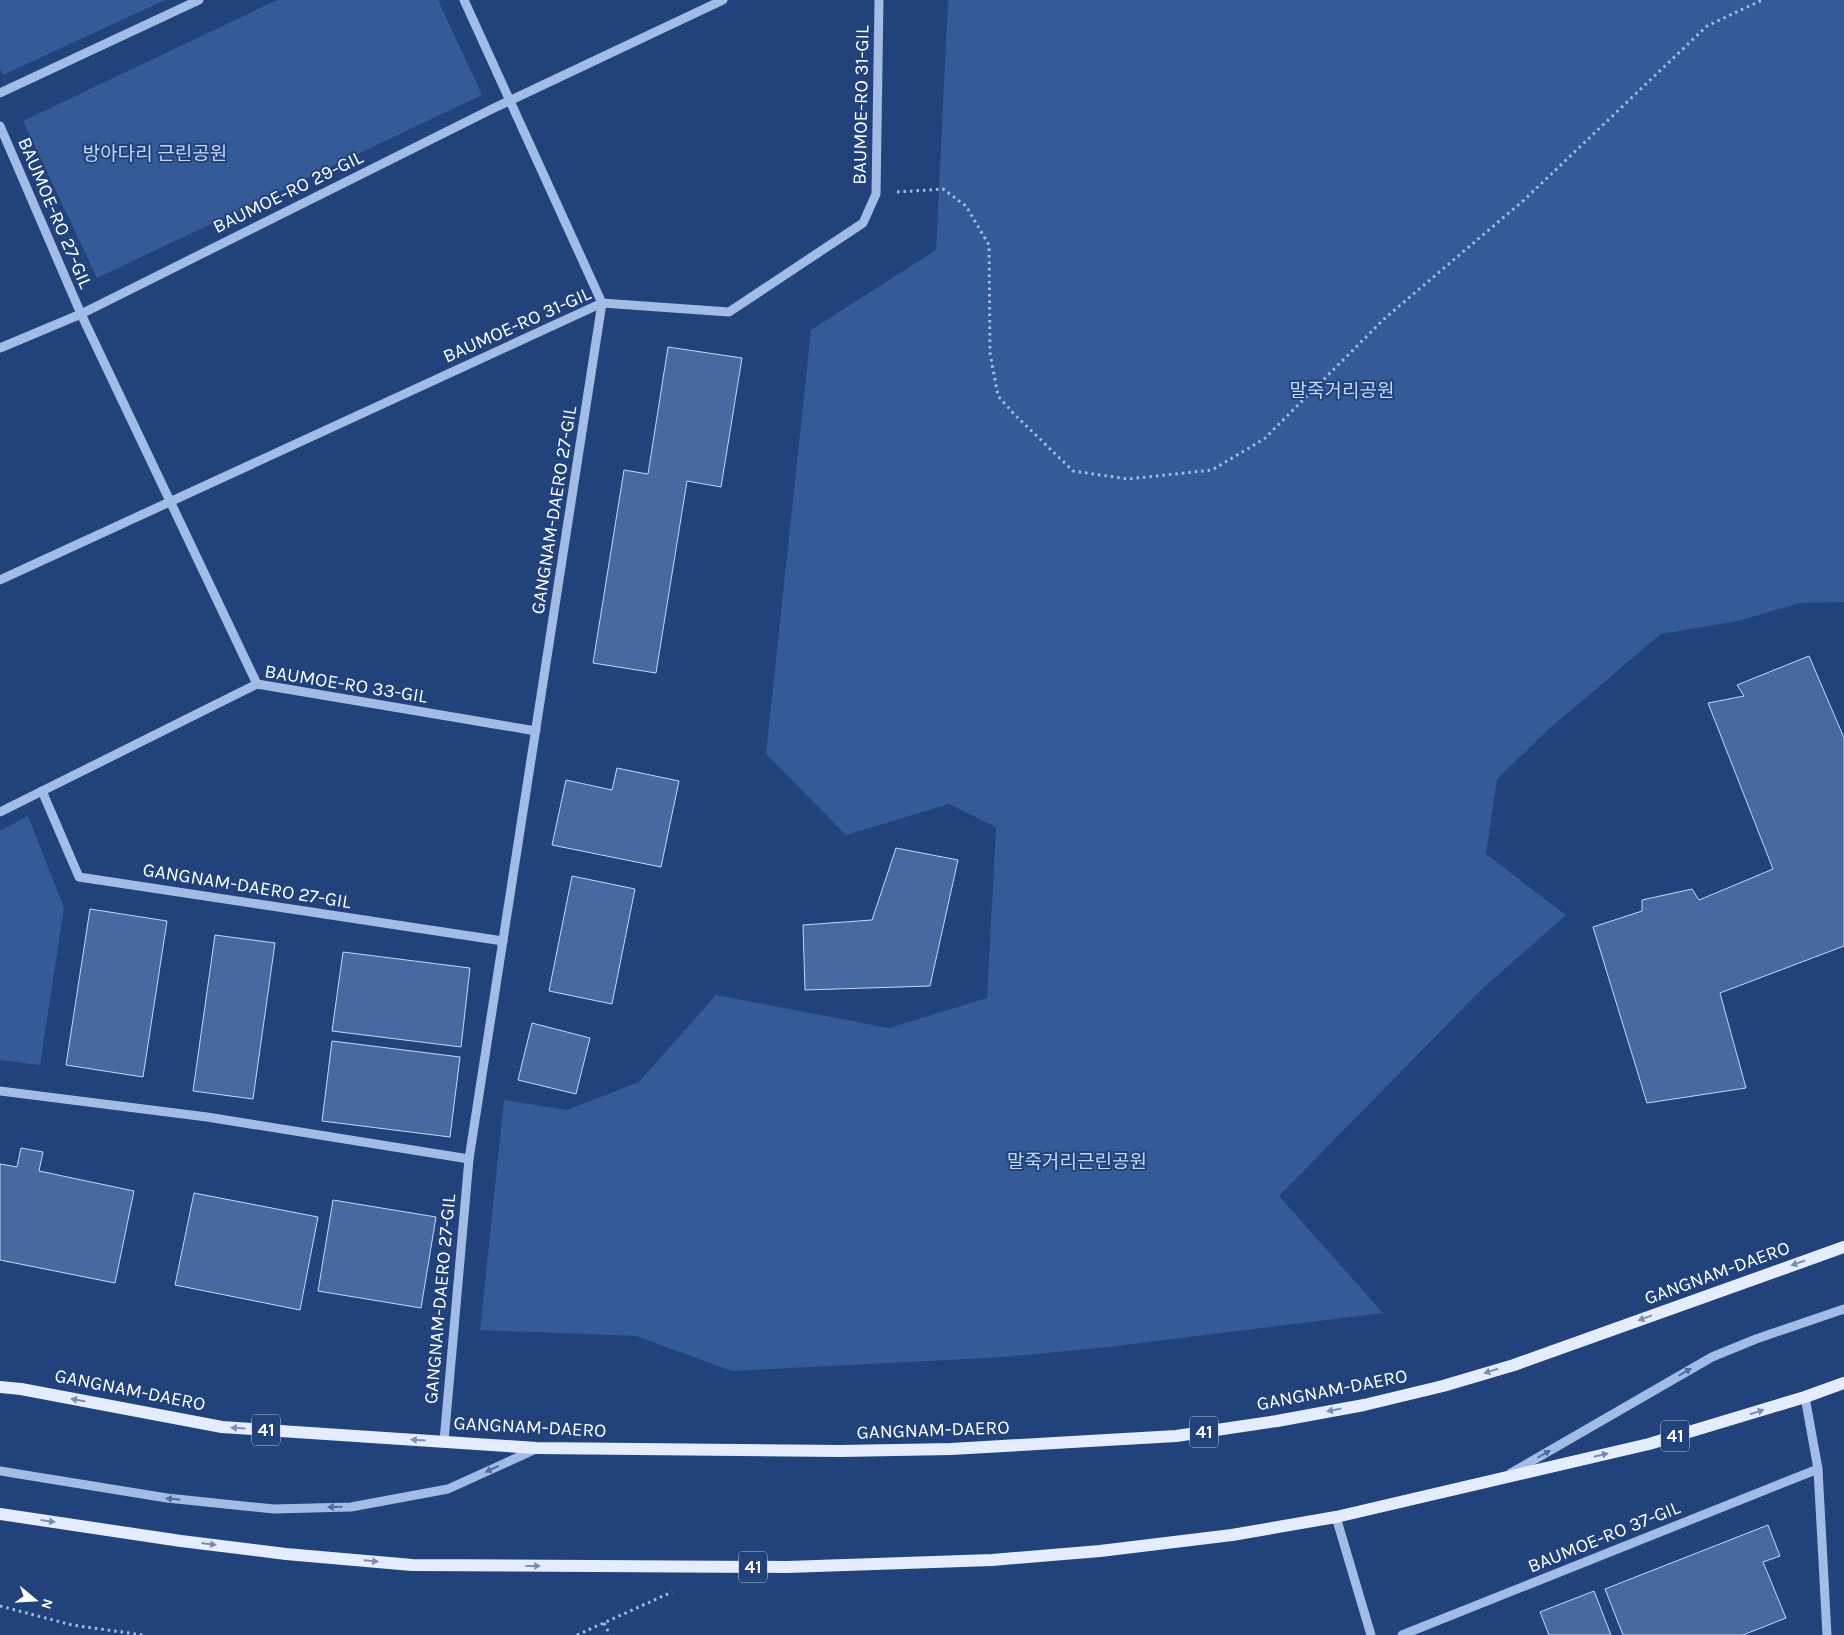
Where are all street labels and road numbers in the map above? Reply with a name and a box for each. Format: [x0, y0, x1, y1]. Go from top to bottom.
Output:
street label: BAUMOE-RO 31-GIL [849, 25, 873, 185]
street label: BAUMOE-RO 27-GIL [13, 134, 97, 292]
street label: BAUMOE-RO 29-GIL [209, 146, 367, 238]
street label: BAUMOE-RO 31-GIL [440, 282, 595, 368]
street label: GANGNAM-DAERO 27-GIL [527, 404, 581, 616]
street label: BAUMOE-RO 33-GIL [263, 660, 429, 708]
street label: GANGNAM-DAERO 27-GIL [141, 859, 353, 913]
street label: GANGNAM-DAERO 27-GIL [420, 1193, 460, 1405]
street label: GANGNAM-DAERO [1641, 1236, 1793, 1310]
street label: GANGNAM-DAERO [53, 1365, 207, 1415]
street label: GANGNAM-DAERO [1255, 1365, 1409, 1415]
street label: GANGNAM-DAERO [453, 1412, 607, 1442]
road number: 41 [252, 1414, 280, 1446]
street label: GANGNAM-DAERO [856, 1416, 1010, 1444]
road number: 41 [1190, 1416, 1218, 1448]
road number: 41 [1661, 1420, 1689, 1452]
street label: BAUMOE-RO 37-GIL [1525, 1496, 1684, 1578]
road number: 41 [739, 1551, 767, 1582]

